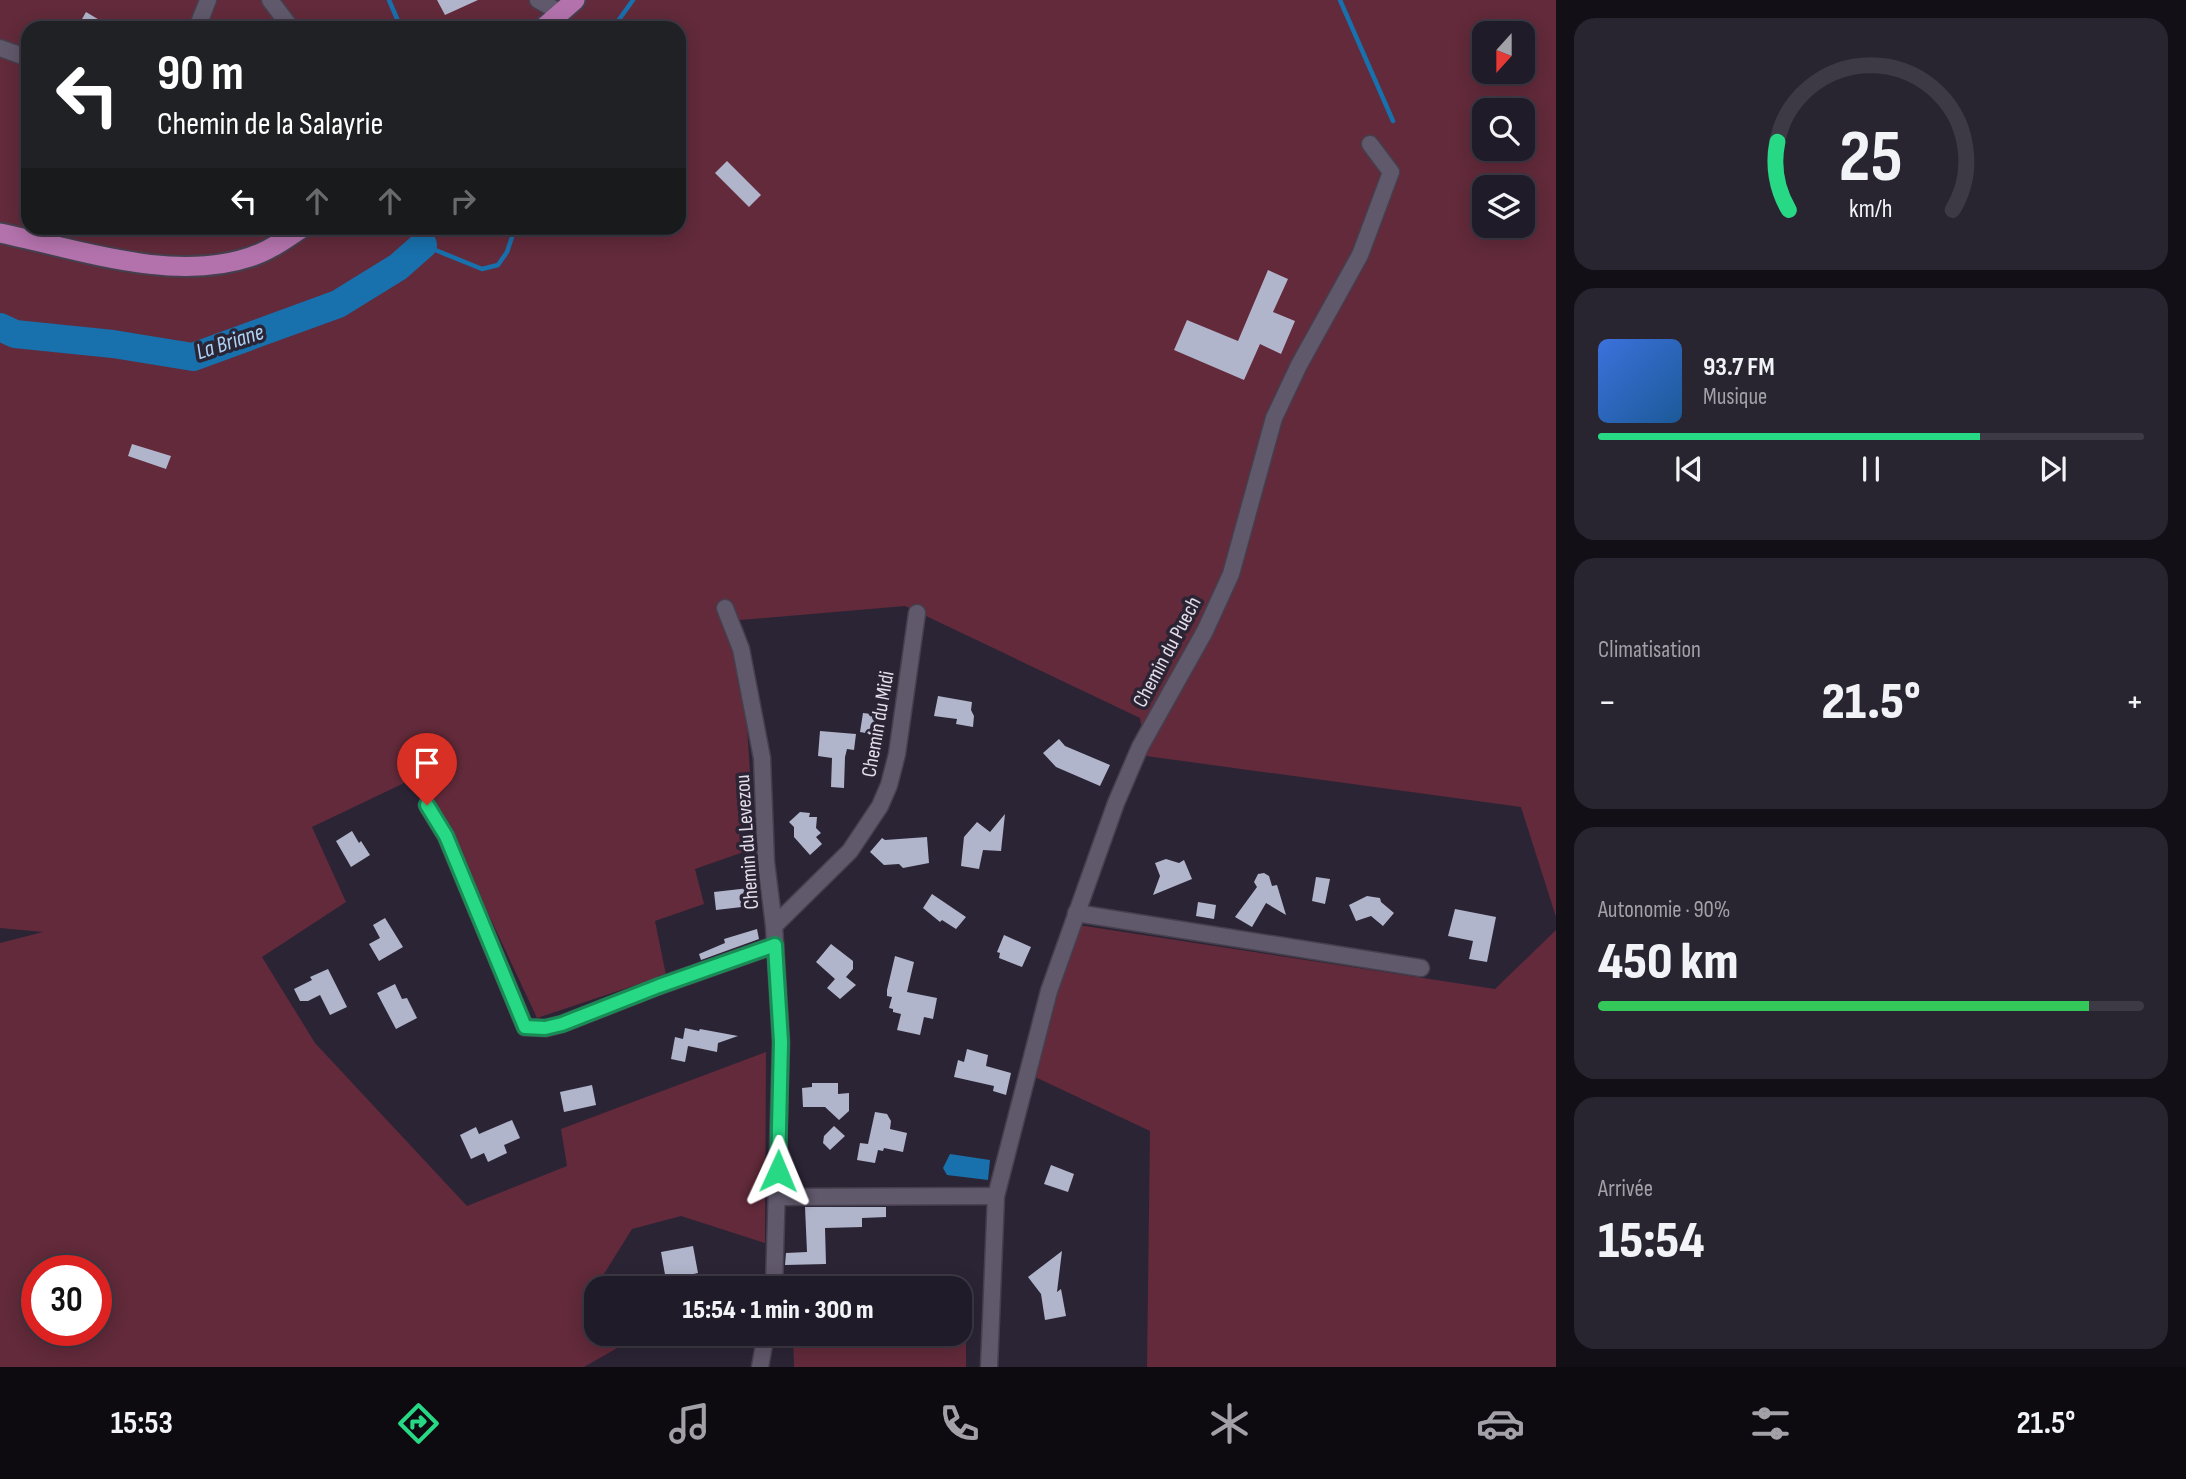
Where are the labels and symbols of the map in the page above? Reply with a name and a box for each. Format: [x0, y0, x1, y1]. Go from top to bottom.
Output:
north arrow [1472, 21, 1535, 84]
water label: La Briane [193, 318, 267, 366]
street label: Chemin du Puech [1127, 592, 1207, 712]
street label: Chemin du Midi [856, 669, 900, 779]
pin [397, 733, 457, 805]
street label: Chemin du Levezou [730, 774, 764, 910]
position arrow [741, 1134, 815, 1208]
speed limit sign: 30 [21, 1255, 112, 1346]

